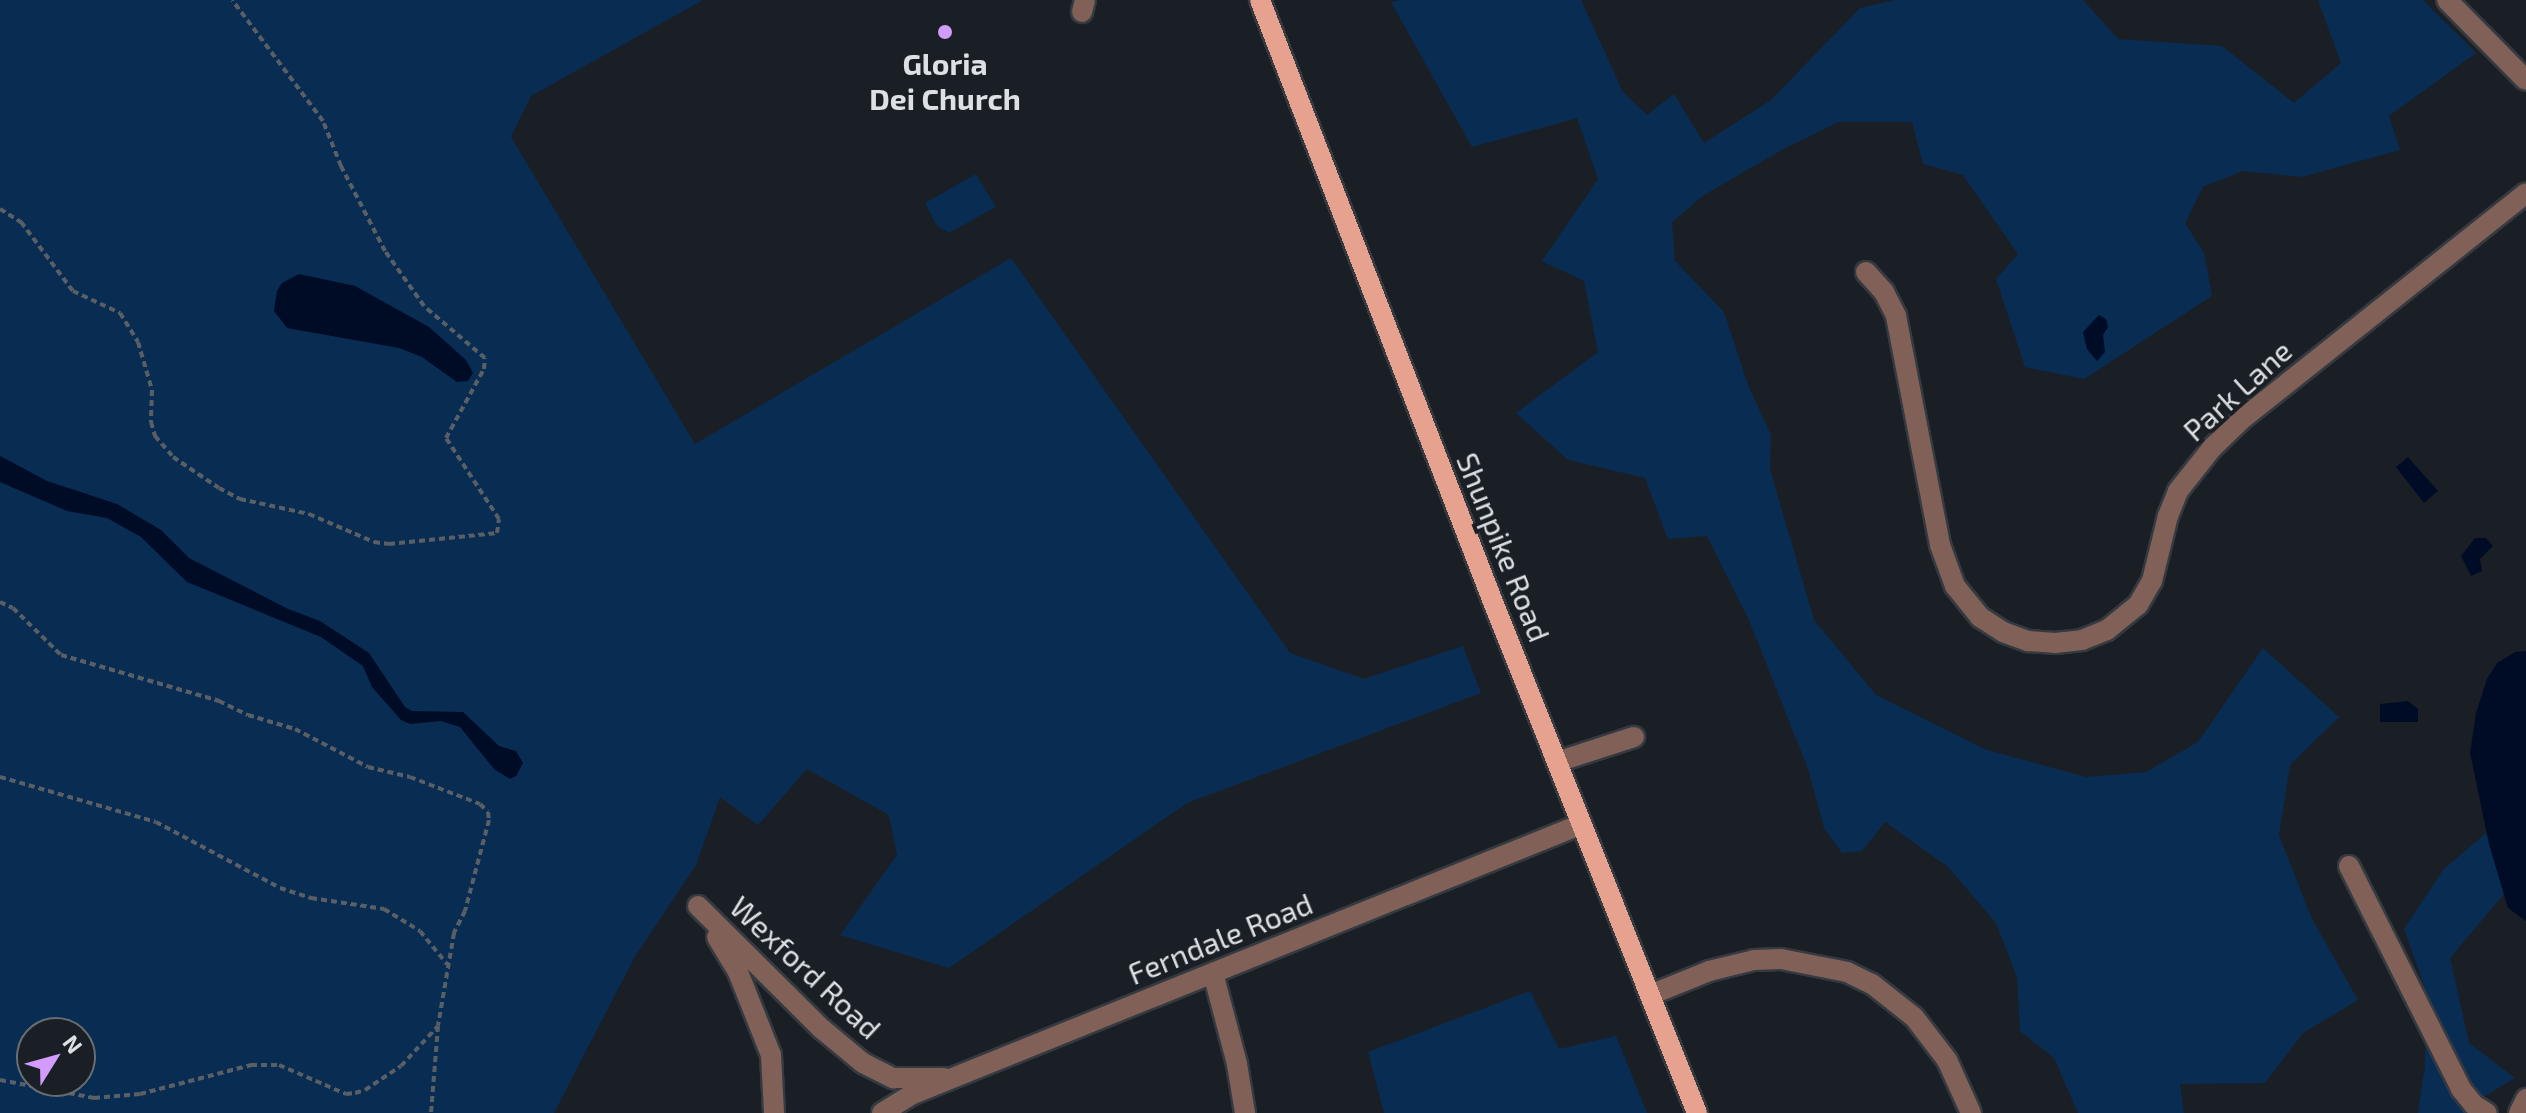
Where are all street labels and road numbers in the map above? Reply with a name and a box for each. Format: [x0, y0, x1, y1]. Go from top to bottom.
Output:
street label: Park Lane [2175, 332, 2299, 448]
street label: Shunpike Road [1450, 447, 1558, 647]
street label: Ferndale Road [1123, 885, 1317, 991]
street label: Wexford Road [723, 888, 889, 1046]

